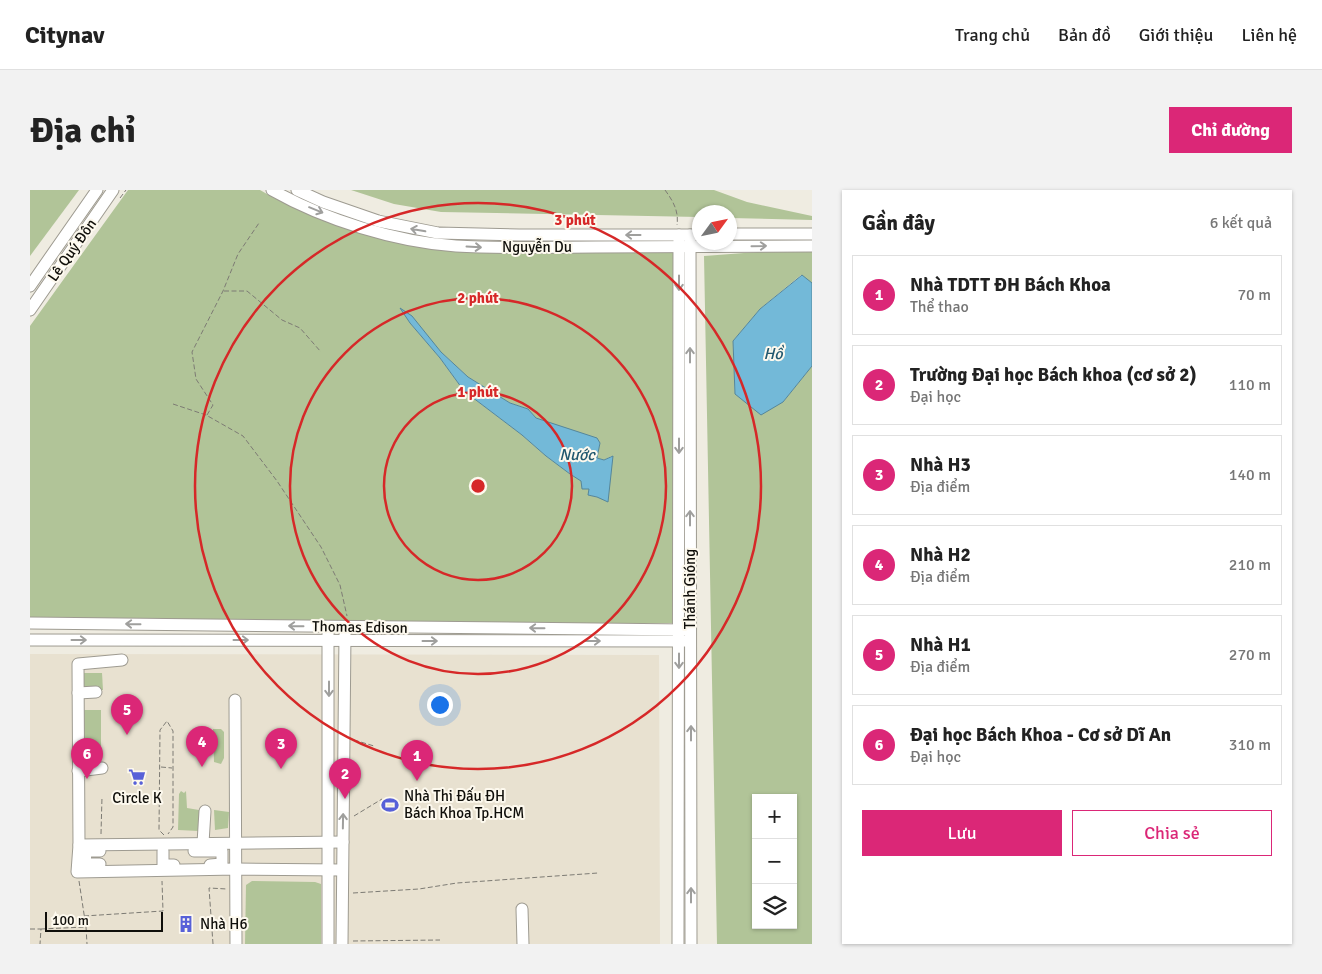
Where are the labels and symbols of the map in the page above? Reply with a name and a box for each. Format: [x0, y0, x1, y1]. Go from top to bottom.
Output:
north arrow [692, 205, 737, 250]
one-way arrow [308, 206, 323, 216]
text: 3 phút [554, 211, 596, 229]
street label: Lê Quý Đôn [44, 215, 100, 285]
one-way arrow [411, 225, 427, 235]
one-way arrow [626, 230, 642, 240]
street label: Nguyễn Du [502, 237, 572, 256]
one-way arrow [750, 241, 766, 251]
one-way arrow [465, 242, 481, 251]
one-way arrow [674, 275, 684, 291]
text: 2 phút [457, 289, 499, 307]
water label: Hồ [763, 344, 784, 364]
one-way arrow [685, 348, 695, 364]
text: 1 phút [457, 383, 499, 401]
one-way arrow [674, 438, 684, 454]
water label: Nước [559, 445, 596, 465]
centre of rings [469, 477, 487, 495]
one-way arrow [685, 510, 695, 526]
street label: Thánh Gióng [681, 549, 699, 629]
street label: Thomas Edison [312, 617, 408, 637]
one-way arrow [126, 619, 142, 629]
one-way arrow [288, 621, 304, 631]
one-way arrow [529, 623, 546, 633]
one-way arrow [70, 635, 86, 645]
one-way arrow [232, 635, 249, 645]
one-way arrow [422, 636, 438, 646]
one-way arrow [584, 636, 600, 646]
one-way arrow [674, 652, 684, 669]
one-way arrow [324, 680, 334, 697]
your location [427, 692, 453, 718]
pin: 5 [111, 694, 143, 735]
one-way arrow [686, 725, 696, 742]
pin: 4 [186, 726, 218, 767]
pin: 3 [265, 728, 297, 769]
pin: 6 [71, 738, 103, 779]
pin: 1 [401, 740, 433, 781]
pin: 2 [329, 758, 361, 799]
supermarket icon: Circle K [127, 767, 147, 787]
place label: Nhà Thi Đấu ĐH Bách Khoa Tp.HCM [404, 787, 524, 822]
place label: Circle K [112, 789, 162, 807]
sports icon: Nhà Thi Đấu ĐH Bách Khoa Tp.HCM [380, 795, 400, 815]
one-way arrow [338, 813, 348, 830]
one-way arrow [686, 888, 696, 904]
scale bar [45, 909, 162, 932]
building icon: Nhà H6 [176, 914, 196, 934]
place label: Nhà H6 [200, 915, 247, 933]

